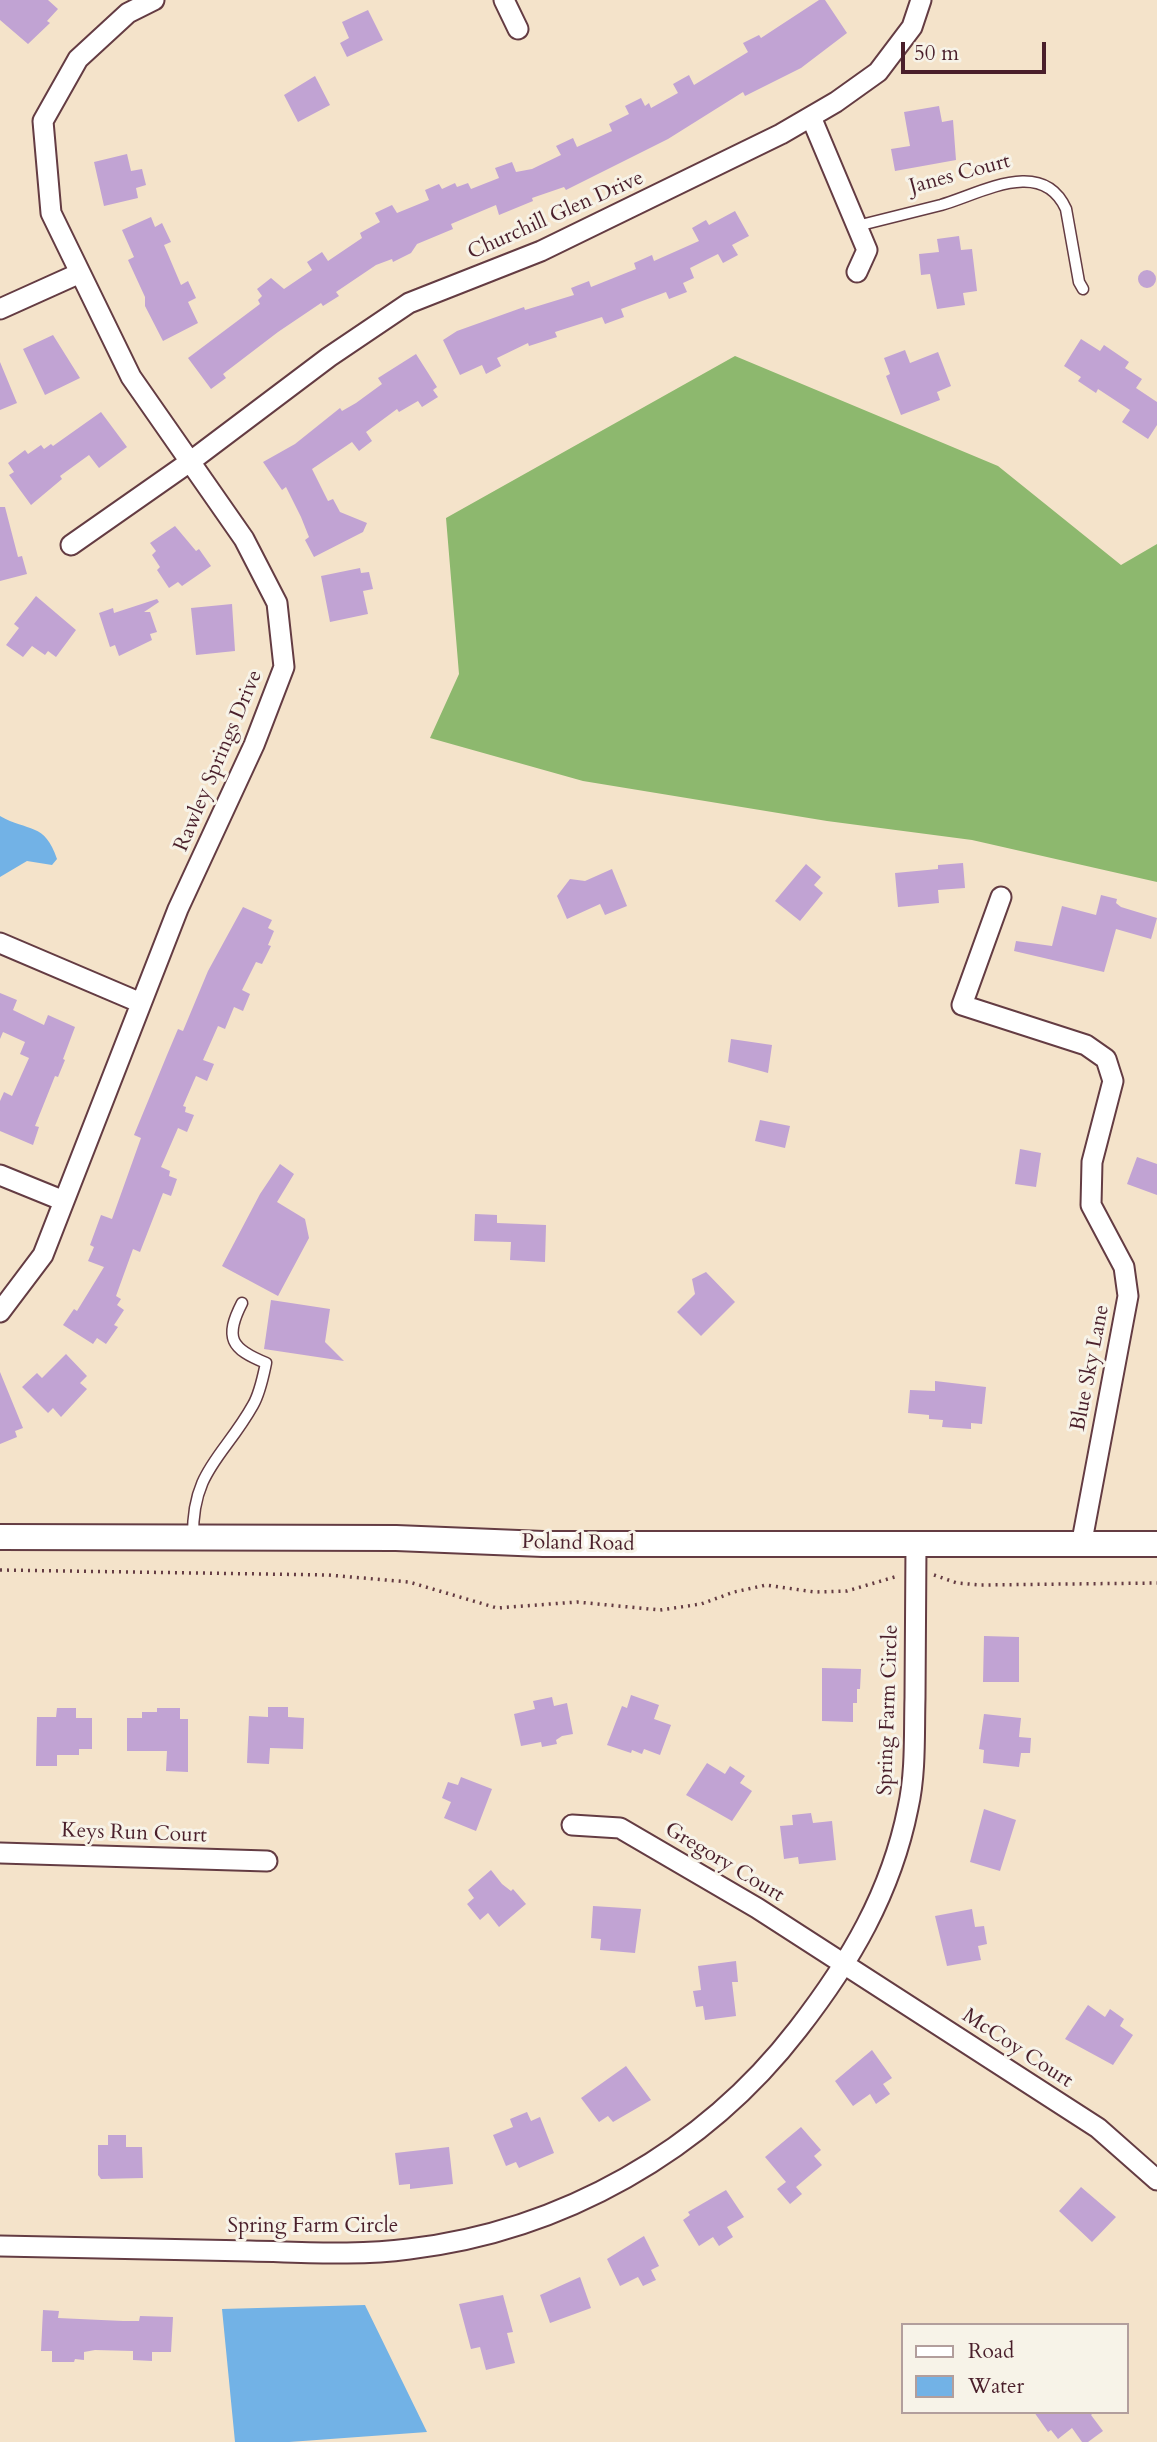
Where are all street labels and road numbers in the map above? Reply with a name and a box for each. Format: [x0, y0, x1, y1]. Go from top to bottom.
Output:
street label: Janes Court [907, 149, 1013, 201]
street label: Churchill Glen Drive [464, 166, 648, 266]
street label: Rawley Springs Drive [169, 667, 269, 855]
street label: Blue Sky Lane [1066, 1303, 1116, 1433]
street label: Poland Road [521, 1530, 635, 1558]
street label: Spring Farm Circle [873, 1624, 905, 1796]
street label: Gregory Court [660, 1818, 788, 1908]
street label: Keys Run Court [61, 1819, 207, 1849]
street label: McCoy Court [957, 2004, 1077, 2094]
street label: Spring Farm Circle [228, 2214, 398, 2240]

